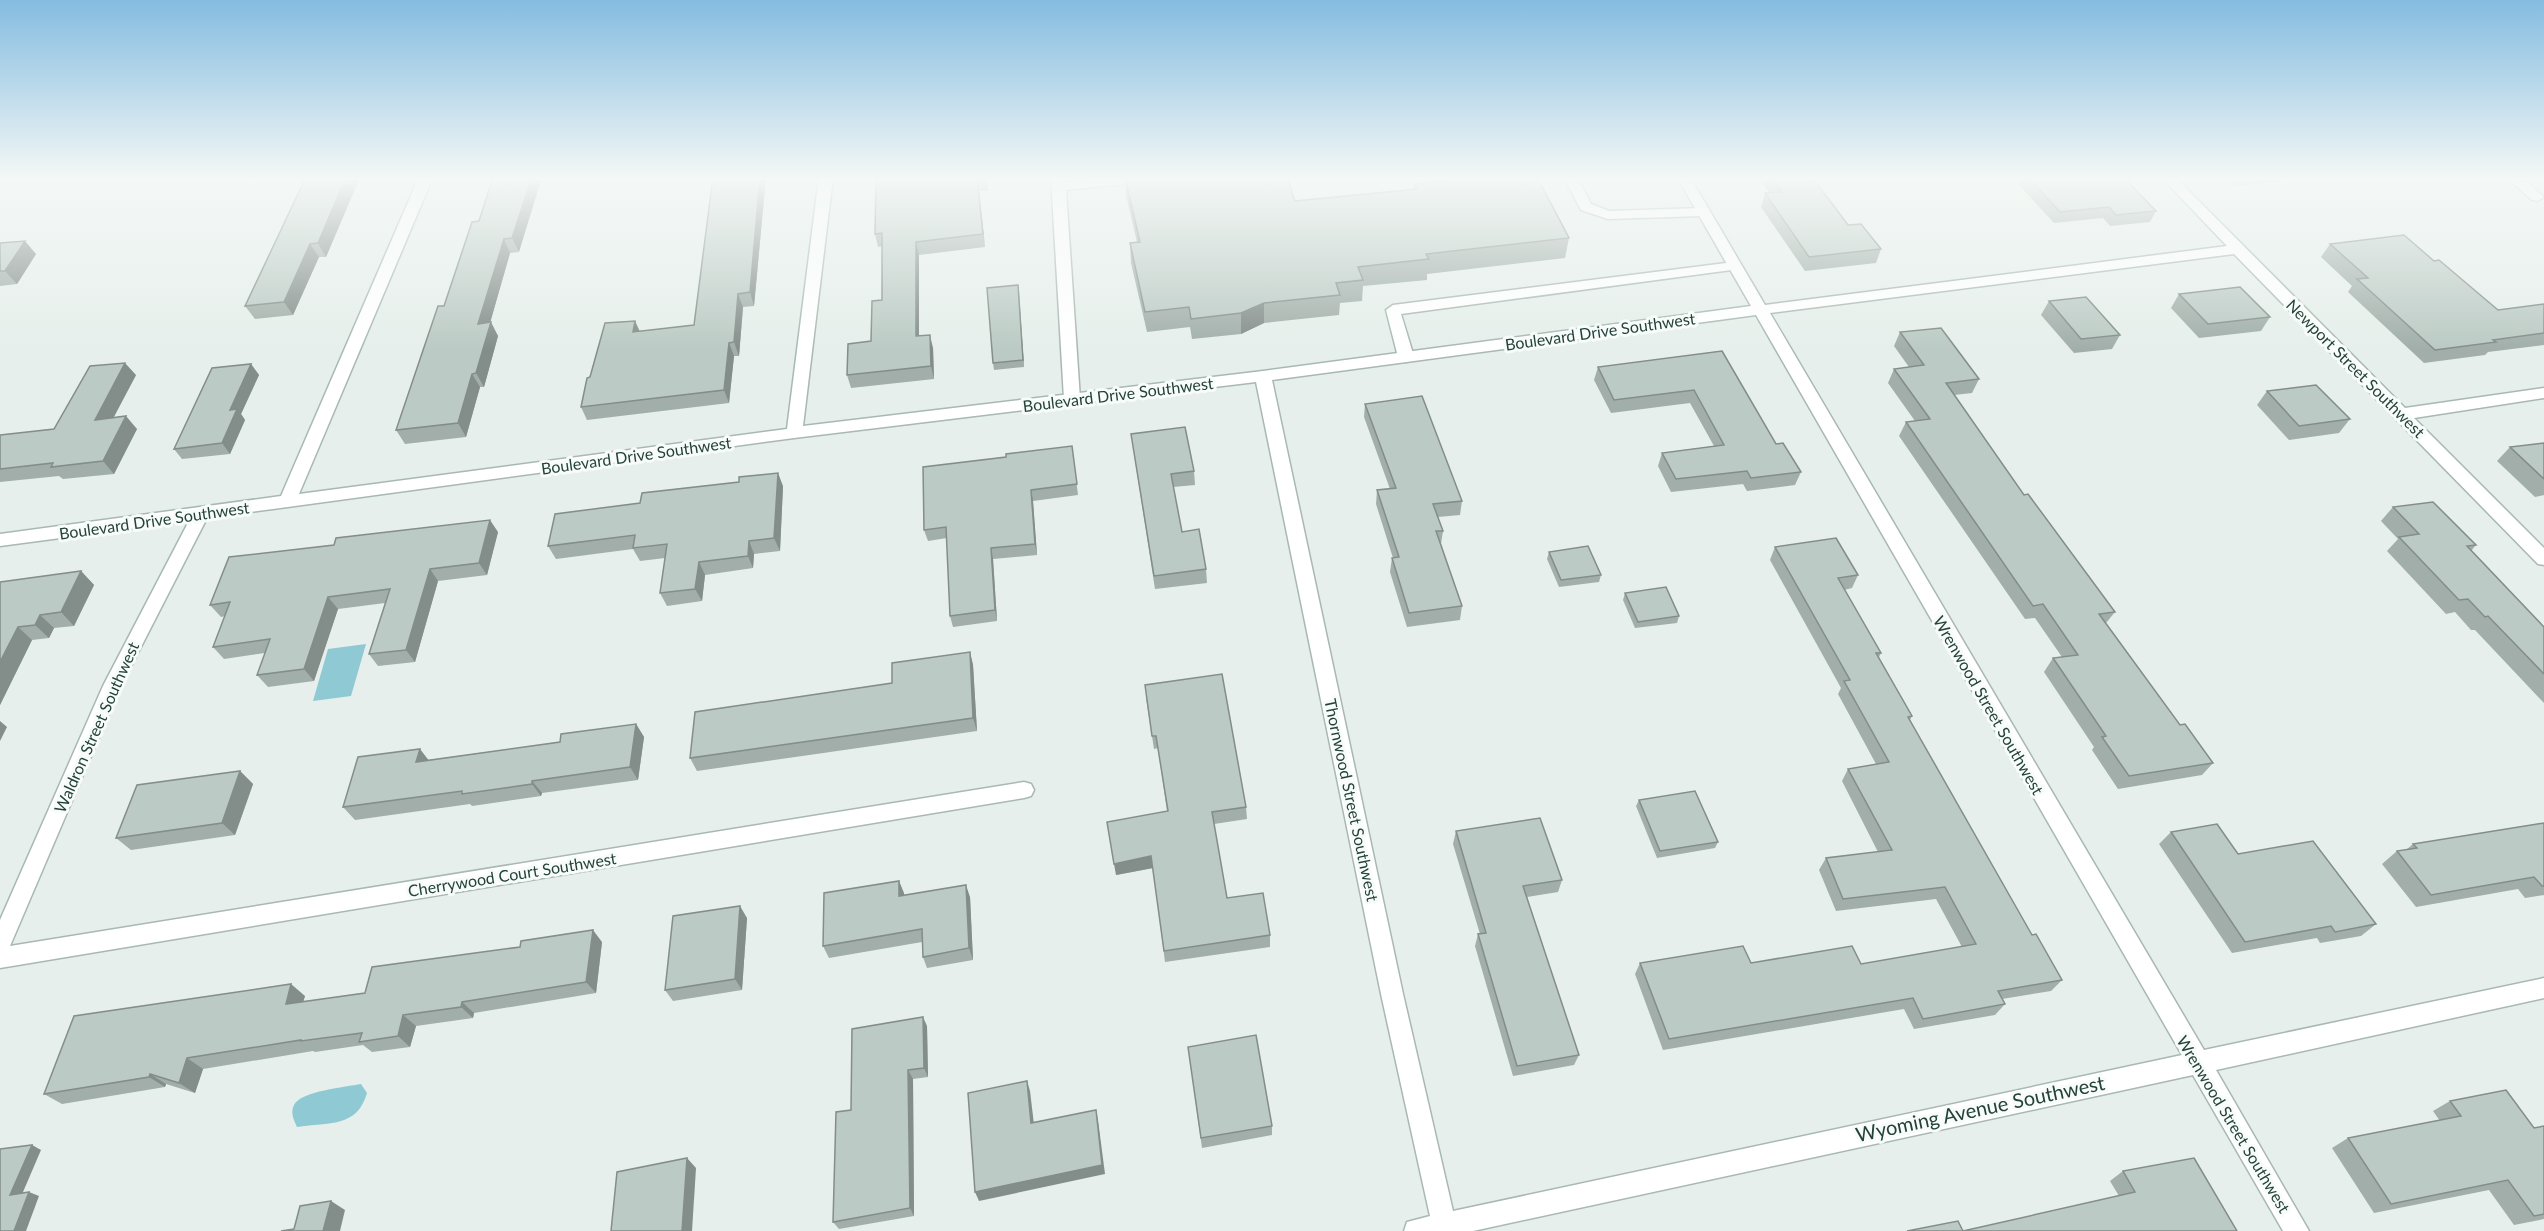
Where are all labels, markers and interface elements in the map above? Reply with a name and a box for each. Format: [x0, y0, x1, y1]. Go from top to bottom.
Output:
street label: Newport Street Southwest [2283, 295, 2429, 441]
street label: Boulevard Drive Southwest [1504, 308, 1697, 354]
street label: Boulevard Drive Southwest [1022, 373, 1215, 415]
street label: Boulevard Drive Southwest [540, 432, 733, 478]
street label: Boulevard Drive Southwest [58, 497, 251, 543]
street label: Wrenwood Street Southwest [1930, 612, 2048, 798]
street label: Waldron Street Southwest [50, 638, 142, 815]
street label: Thornwood Street Southwest [1321, 697, 1383, 903]
street label: Cherrywood Court Southwest [407, 848, 618, 900]
street label: Wrenwood Street Southwest [2173, 1032, 2295, 1216]
street label: Wyoming Avenue Southwest [1853, 1070, 2107, 1146]

